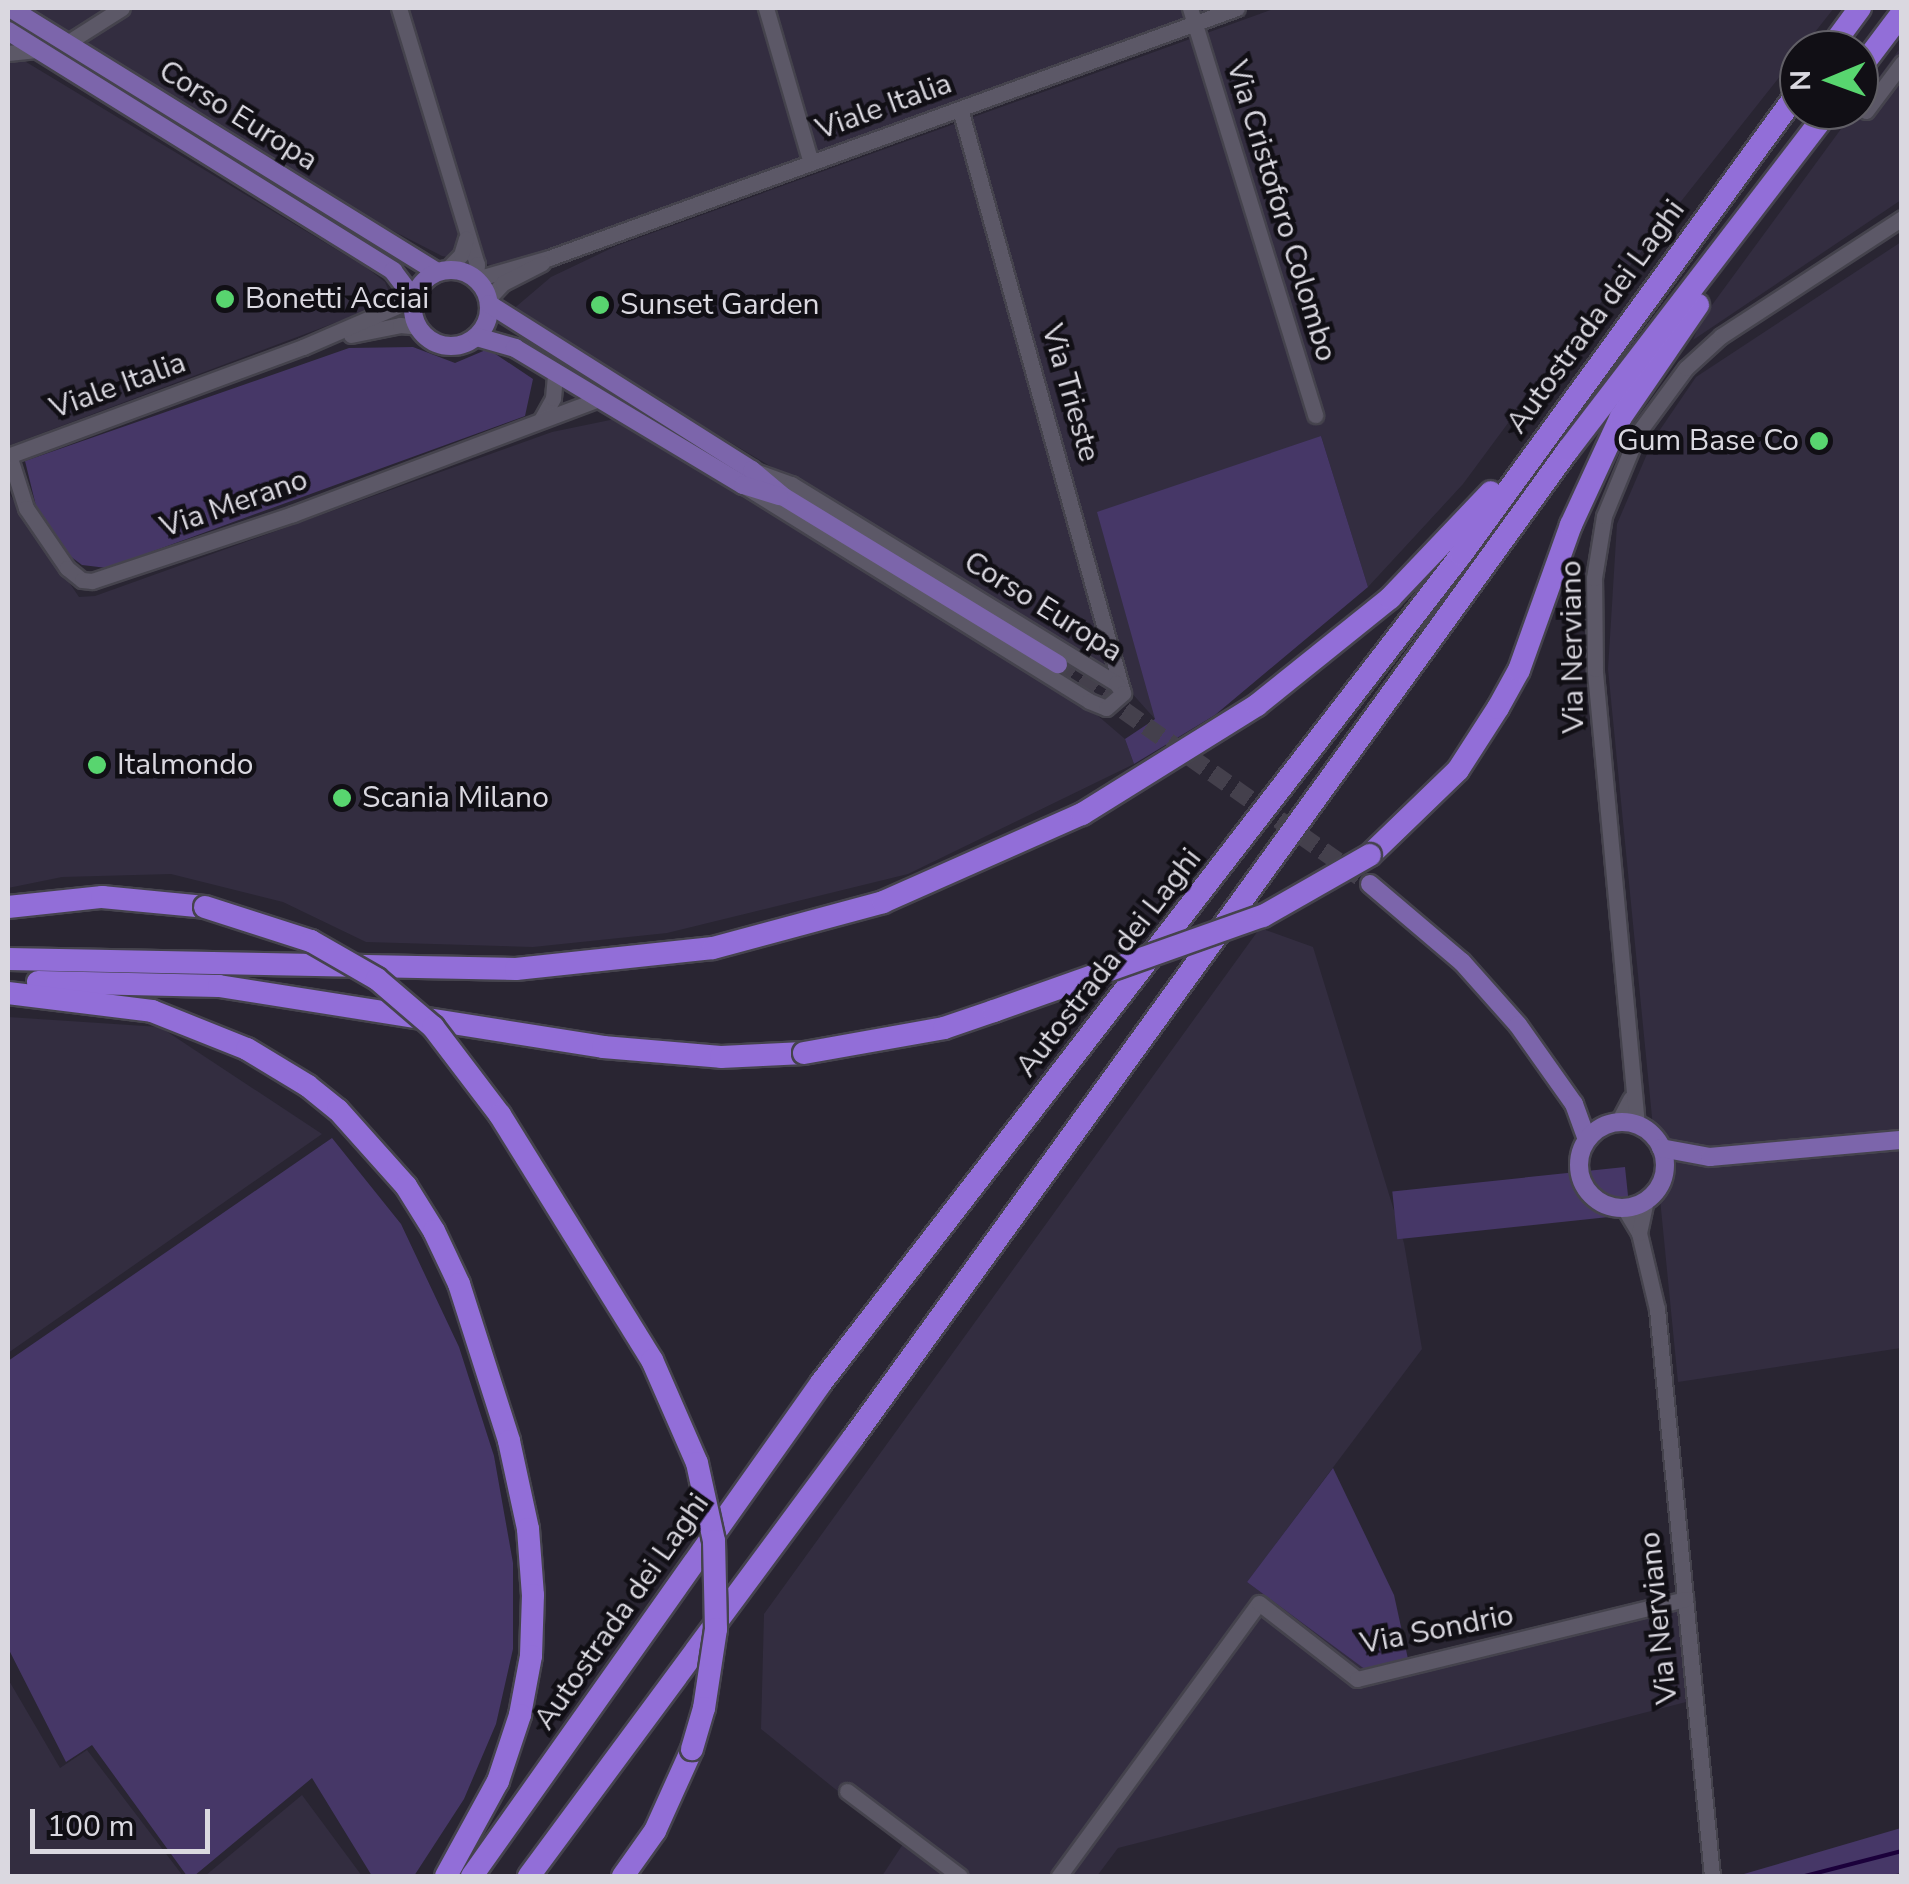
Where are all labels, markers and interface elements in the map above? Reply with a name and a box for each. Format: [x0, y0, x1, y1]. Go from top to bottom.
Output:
north arrow [1779, 30, 1879, 130]
street label: Corso Europa [152, 53, 324, 179]
street label: Via Cristoforo Colombo [1218, 56, 1344, 366]
street label: Viale Italia [811, 66, 957, 148]
text: N [1782, 70, 1820, 91]
street label: Autostrada dei Laghi [1499, 193, 1693, 441]
place label: Bonetti Acciai [245, 281, 429, 317]
place label: Sunset Garden [620, 287, 820, 323]
marker: Bonetti Acciai [214, 288, 236, 310]
marker: Sunset Garden [589, 294, 611, 316]
street label: Via Trieste [1033, 320, 1107, 466]
street label: Viale Italia [45, 345, 191, 427]
place label: Gum Base Co [1617, 423, 1799, 459]
marker: Gum Base Co [1808, 430, 1830, 452]
street label: Via Merano [156, 462, 312, 546]
street label: Corso Europa [957, 544, 1129, 670]
street label: Via Nerviano [1553, 560, 1593, 734]
place label: Italmondo [117, 747, 254, 783]
marker: Italmondo [86, 754, 108, 776]
place label: Scania Milano [362, 780, 549, 816]
marker: Scania Milano [331, 787, 353, 809]
street label: Autostrada dei Laghi [1009, 842, 1209, 1084]
street label: Autostrada dei Laghi [527, 1487, 717, 1737]
street label: Via Nerviano [1632, 1530, 1686, 1706]
street label: Via Sondrio [1357, 1598, 1517, 1662]
scale bar [35, 1789, 215, 1851]
text: 100 m [47, 1806, 134, 1847]

